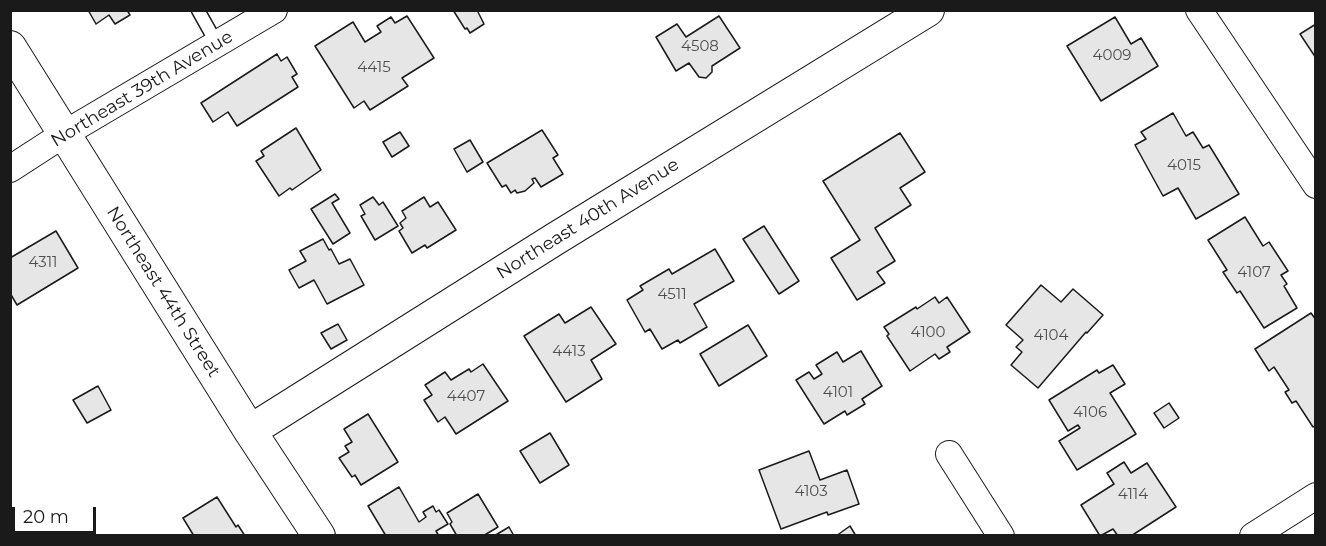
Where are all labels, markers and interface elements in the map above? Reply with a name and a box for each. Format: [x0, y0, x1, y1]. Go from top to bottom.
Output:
street label: Northeast 39th Avenue [47, 26, 237, 152]
house number: 4508 [681, 38, 719, 56]
house number: 4009 [1093, 47, 1131, 65]
house number: 4415 [357, 59, 391, 77]
street label: Northeast 40th Avenue [493, 154, 683, 284]
house number: 4015 [1167, 157, 1201, 175]
street label: Northeast 44th Street [102, 203, 224, 381]
house number: 4311 [29, 254, 57, 272]
house number: 4107 [1237, 264, 1271, 282]
house number: 4511 [657, 286, 687, 304]
house number: 4100 [911, 324, 945, 342]
house number: 4104 [1034, 327, 1068, 345]
house number: 4413 [552, 343, 586, 361]
house number: 4101 [823, 384, 853, 402]
house number: 4407 [447, 388, 485, 406]
house number: 4106 [1073, 404, 1107, 422]
house number: 4103 [794, 483, 828, 501]
house number: 4114 [1118, 486, 1148, 504]
scale bar [15, 495, 99, 533]
text: 20 m [23, 506, 69, 528]

